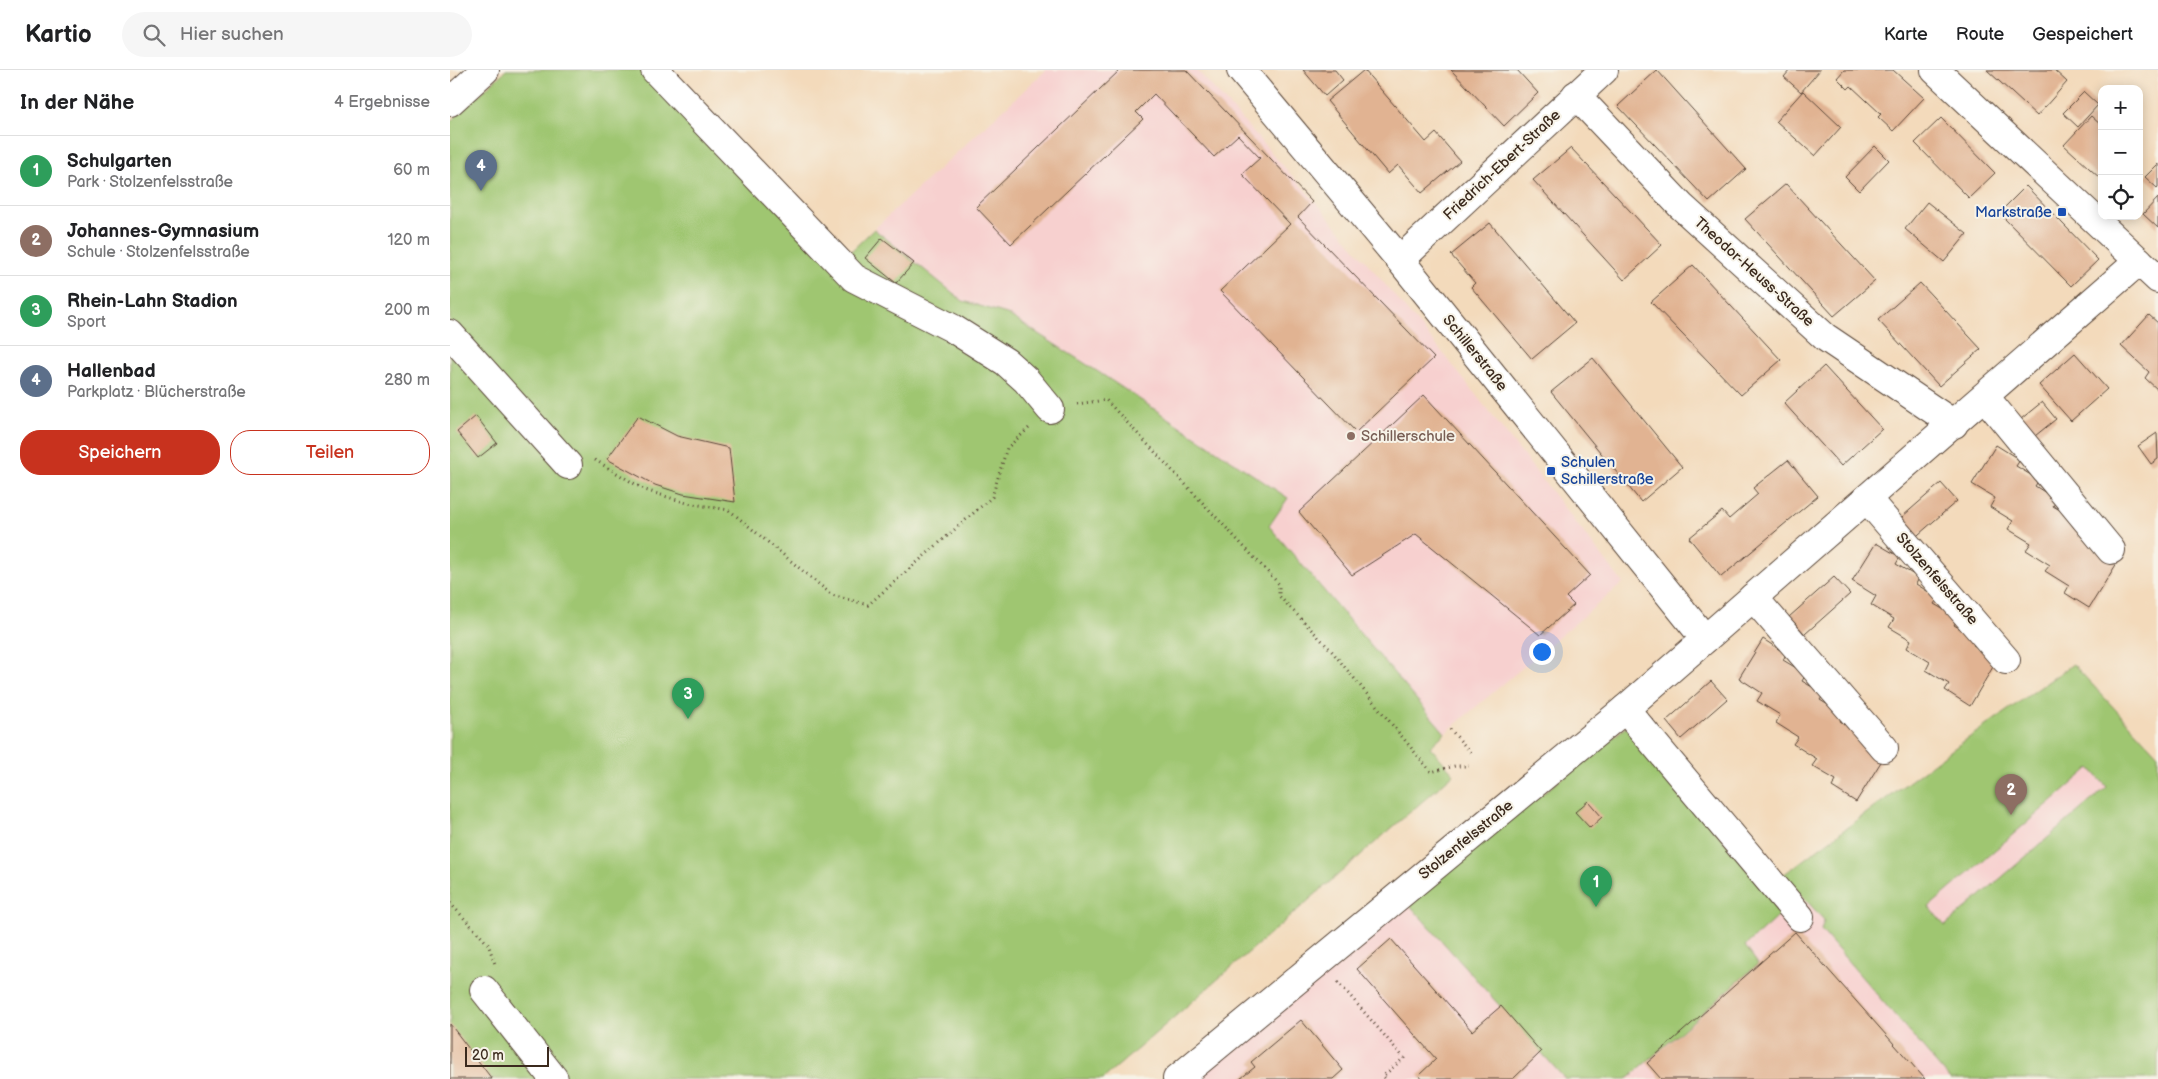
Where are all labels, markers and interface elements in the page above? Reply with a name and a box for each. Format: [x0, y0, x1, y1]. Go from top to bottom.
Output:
search box [122, 12, 472, 57]
text: Kartio [25, 20, 92, 49]
icon: search [140, 21, 168, 49]
text: Hier suchen [180, 23, 284, 46]
text: Karte [1884, 24, 1928, 45]
text: Route [1956, 24, 2004, 45]
text: Gespeichert [2032, 24, 2133, 45]
map controls [2098, 85, 2143, 220]
button: + [2098, 85, 2143, 130]
text: In der Nähe [20, 90, 134, 115]
text: 4 Ergebnisse [334, 93, 430, 112]
street label: Friedrich-Ebert-Straße [1439, 106, 1565, 224]
button: − [2098, 130, 2143, 175]
text: Schulgarten [67, 150, 172, 173]
pin: 4 [465, 150, 497, 191]
text: 1 [33, 161, 39, 180]
text: 60 m [393, 161, 430, 180]
text: Park · Stolzenfelsstraße [67, 173, 233, 192]
button: locate [2098, 175, 2143, 220]
place label: Markstraße [1975, 203, 2052, 222]
marker: Markstraße [2056, 206, 2068, 218]
street label: Theodor-Heuss-Straße [1690, 213, 1818, 331]
text: Johannes-Gymnasium [67, 220, 259, 243]
text: 2 [31, 231, 41, 250]
text: 120 m [387, 231, 430, 250]
text: Schule · Stolzenfelsstraße [67, 243, 250, 262]
text: Rhein-Lahn Stadion [67, 290, 238, 313]
text: 3 [31, 301, 41, 320]
text: 200 m [384, 301, 430, 320]
street label: Schillerstraße [1438, 311, 1512, 395]
text: Sport [67, 313, 106, 332]
text: Hallenbad [67, 360, 156, 383]
text: 4 [31, 371, 41, 390]
text: 280 m [384, 371, 430, 390]
text: Parkplatz · Blücherstraße [67, 383, 246, 402]
place label: Schillerschule [1361, 427, 1455, 446]
button: Speichern [20, 430, 220, 475]
button: Teilen [230, 430, 430, 475]
marker: Schillerschule [1345, 430, 1357, 442]
place label: Schulen Schillerstraße [1561, 453, 1654, 489]
marker: Schulen Schillerstraße [1545, 465, 1557, 477]
street label: Stolzenfelsstraße [1892, 529, 1982, 629]
your location [1529, 639, 1555, 665]
pin: 3 [672, 678, 704, 719]
pin: 2 [1995, 774, 2027, 815]
street label: Stolzenfelsstraße [1415, 796, 1517, 884]
pin: 1 [1580, 866, 1612, 907]
scale bar [465, 1044, 549, 1067]
text: 20 m [472, 1047, 504, 1064]

